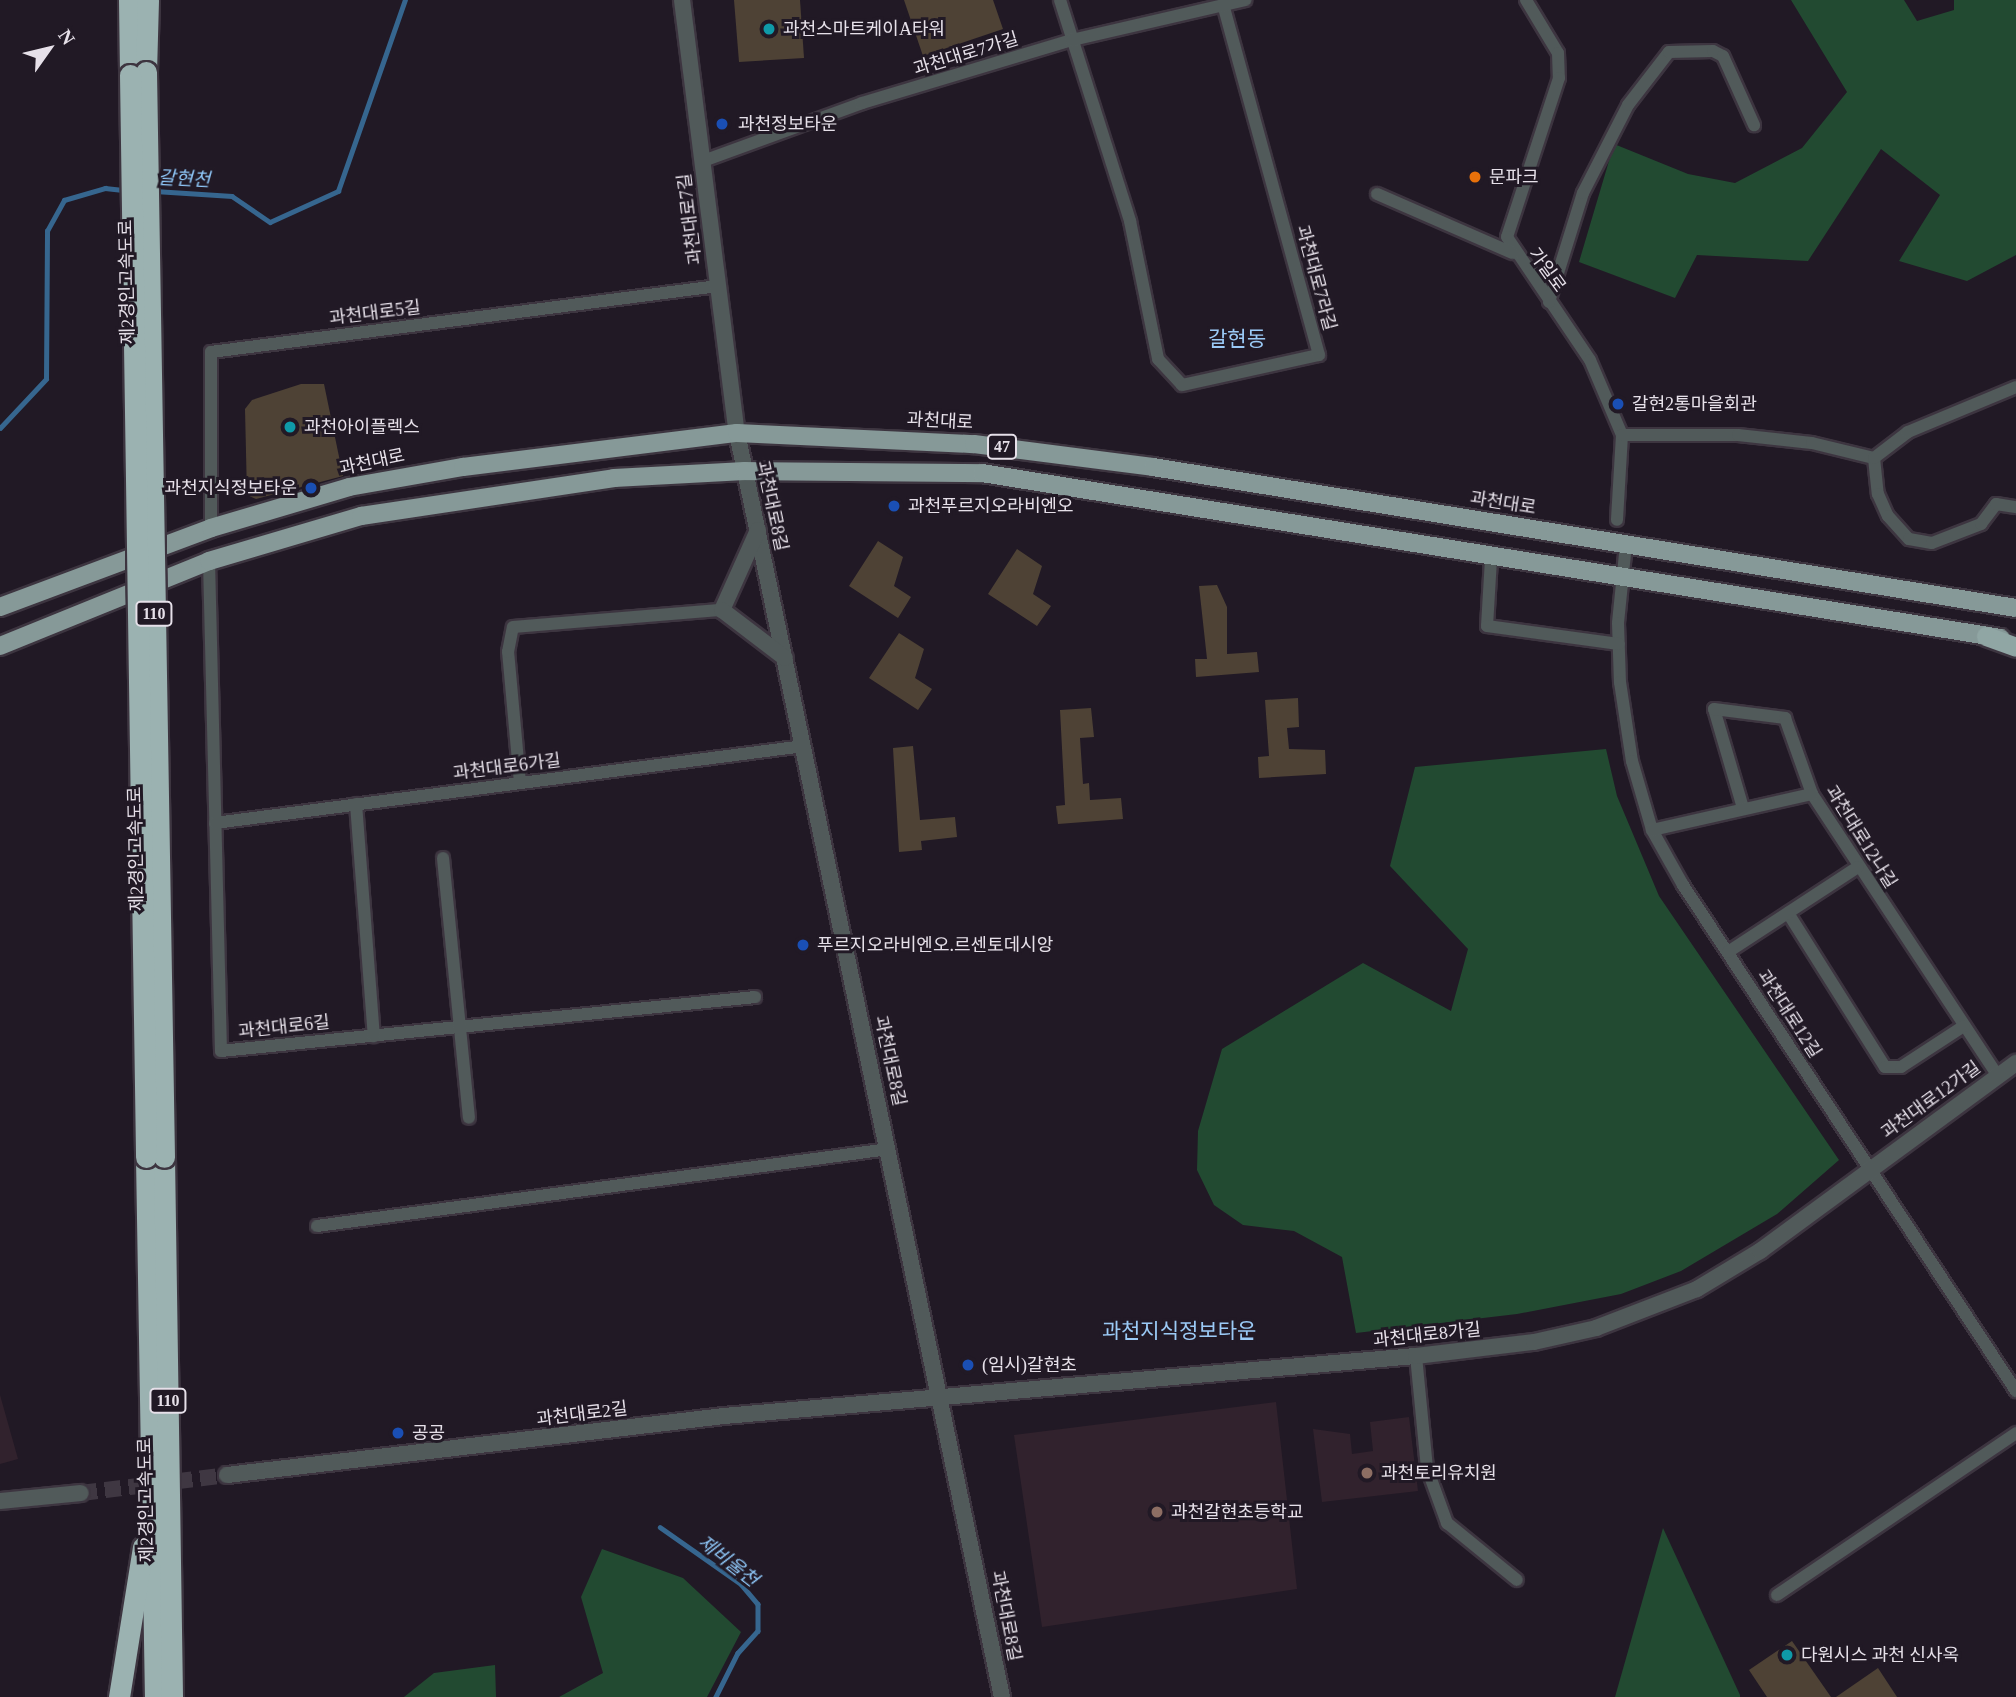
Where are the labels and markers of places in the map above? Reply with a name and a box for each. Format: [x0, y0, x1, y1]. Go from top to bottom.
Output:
place label: 과천스마트케이A타워 [783, 18, 945, 40]
marker: 과천스마트케이A타워 [761, 21, 777, 37]
place label: 과천정보타운 [738, 113, 837, 135]
marker: 과천정보타운 [712, 114, 732, 134]
place label: 문파크 [1489, 166, 1539, 188]
marker: 문파크 [1467, 169, 1483, 185]
place label: 갈현2통마을회관 [1632, 393, 1757, 415]
marker: 갈현2통마을회관 [1610, 396, 1626, 412]
place label: 과천아이플렉스 [304, 416, 420, 438]
marker: 과천아이플렉스 [282, 419, 298, 435]
place label: 과천지식정보타운 [165, 477, 297, 499]
marker: 과천지식정보타운 [303, 480, 319, 496]
place label: 과천푸르지오라비엔오 [908, 495, 1074, 517]
marker: 과천푸르지오라비엔오 [886, 498, 902, 514]
place label: 푸르지오라비엔오.르센토데시앙 [817, 934, 1053, 956]
marker: 푸르지오라비엔오.르센토데시앙 [795, 937, 811, 953]
place label: (임시)갈현초 [982, 1354, 1077, 1376]
marker: (임시)갈현초 [960, 1357, 976, 1373]
place label: 공공 [412, 1422, 445, 1444]
marker: 공공 [390, 1425, 406, 1441]
place label: 과천토리유치원 [1381, 1462, 1497, 1484]
marker: 과천토리유치원 [1359, 1465, 1375, 1481]
place label: 과천갈현초등학교 [1171, 1501, 1303, 1523]
marker: 과천갈현초등학교 [1149, 1504, 1165, 1520]
place label: 다원시스 과천 신사옥 [1801, 1644, 1959, 1666]
marker: 다원시스 과천 신사옥 [1779, 1647, 1795, 1663]

